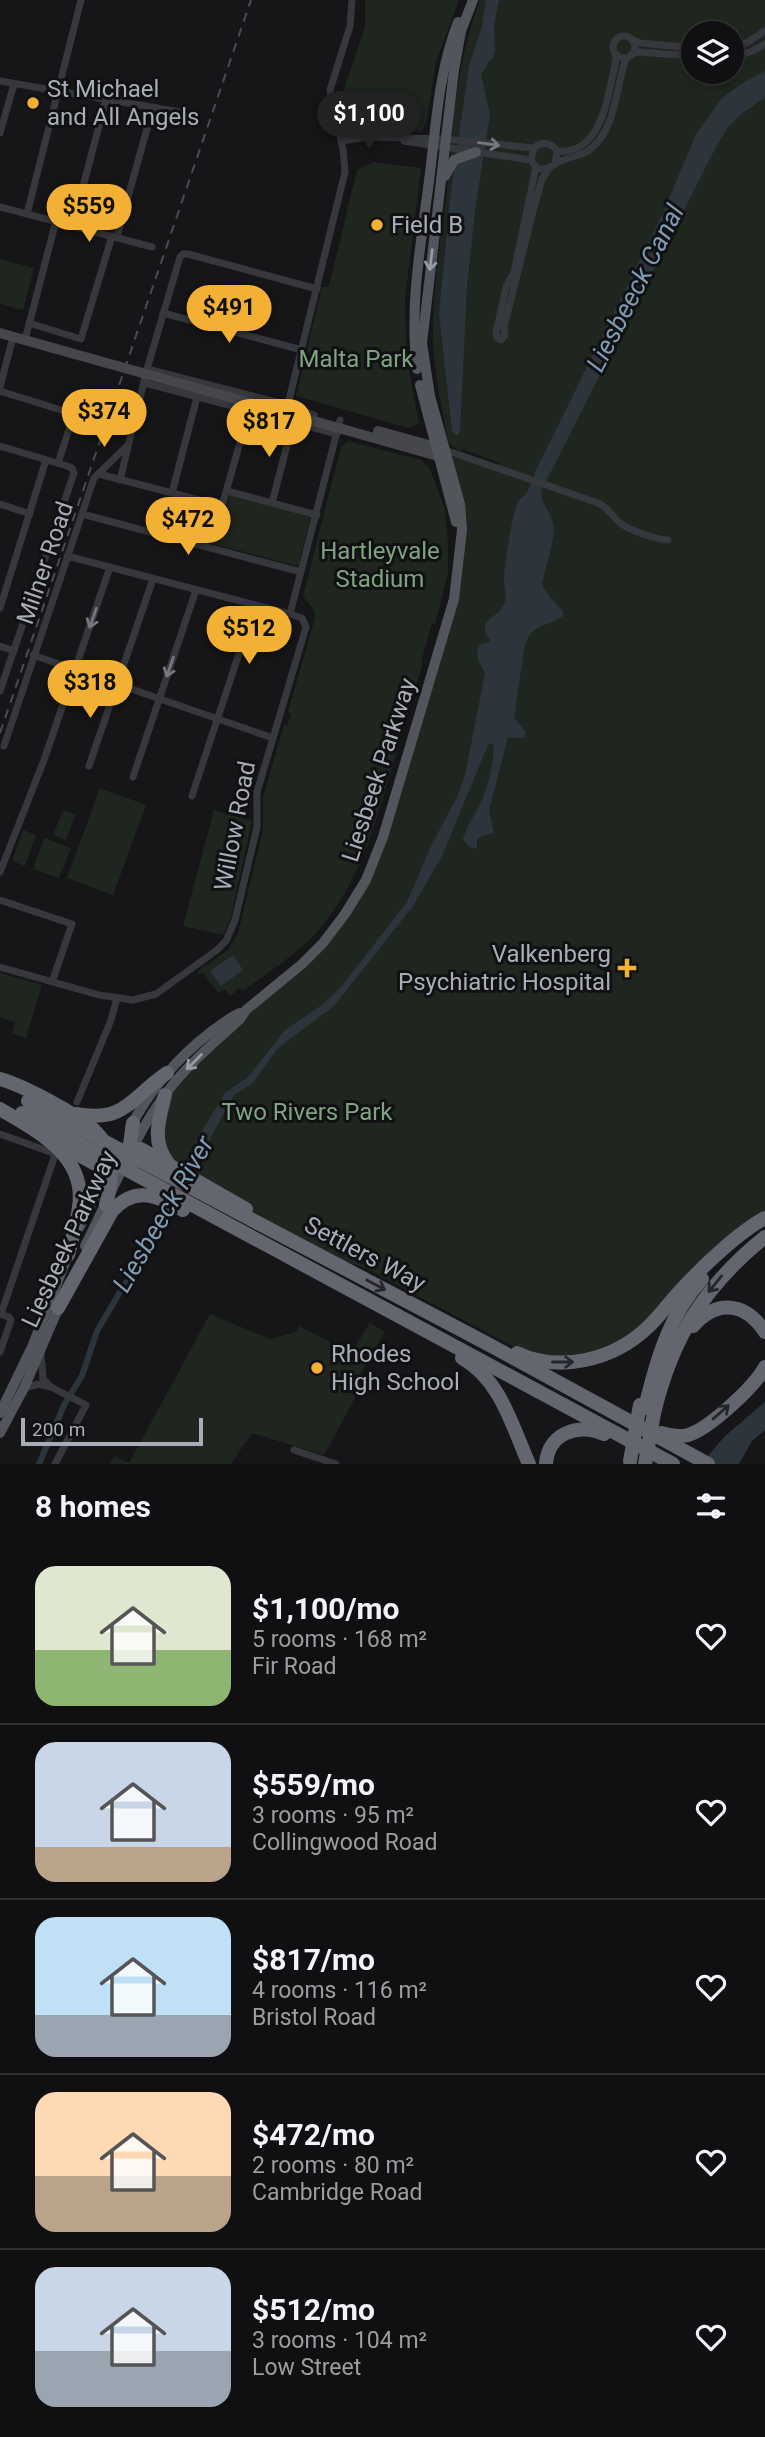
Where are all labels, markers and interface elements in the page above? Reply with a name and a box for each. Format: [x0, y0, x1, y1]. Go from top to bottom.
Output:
map controls [681, 21, 744, 84]
button: layers [681, 21, 744, 84]
place label: St Michael and All Angels [47, 75, 199, 131]
pin: $1,100 [312, 92, 426, 151]
marker: St Michael and All Angels [25, 95, 41, 111]
text: $1,100 [333, 100, 405, 127]
one-way arrow [477, 137, 500, 150]
pin: $559 [48, 184, 130, 244]
text: $559 [63, 193, 115, 220]
water label: Liesbeeck Canal [580, 199, 690, 376]
place label: Field B [391, 211, 463, 239]
marker: Field B [369, 217, 385, 233]
one-way arrow [424, 248, 437, 271]
pin: $491 [188, 286, 270, 345]
text: $491 [203, 294, 255, 321]
park label: Malta Park [298, 345, 414, 373]
pin: $374 [63, 390, 145, 449]
text: $374 [78, 398, 130, 425]
pin: $817 [228, 400, 310, 459]
text: $817 [243, 408, 295, 435]
street label: Milner Road [11, 498, 79, 628]
pin: $472 [147, 498, 229, 557]
text: $472 [162, 506, 214, 533]
park label: Hartleyvale Stadium [320, 537, 440, 593]
pin: $512 [208, 606, 290, 666]
one-way arrow [86, 607, 98, 629]
text: $512 [223, 615, 275, 642]
one-way arrow [163, 656, 175, 678]
pin: $318 [49, 660, 131, 720]
text: $318 [64, 669, 116, 696]
street label: Liesbeek Parkway [336, 674, 422, 865]
street label: Willow Road [209, 759, 261, 893]
place label: Valkenberg Psychiatric Hospital [398, 940, 611, 996]
marker: Valkenberg Psychiatric Hospital [617, 958, 637, 978]
one-way arrow [185, 1053, 202, 1070]
park label: Two Rivers Park [222, 1098, 393, 1126]
water label: Liesbeeck River [106, 1129, 220, 1297]
street label: Liesbeek Parkway [16, 1146, 122, 1332]
street label: Settlers Way [300, 1210, 431, 1298]
one-way arrow [708, 1274, 723, 1292]
one-way arrow [365, 1278, 385, 1292]
place label: Rhodes High School [331, 1340, 460, 1396]
one-way arrow [552, 1355, 575, 1369]
marker: Rhodes High School [309, 1360, 325, 1376]
one-way arrow [712, 1404, 730, 1420]
scale bar [21, 1415, 203, 1447]
text: 200 m [32, 1418, 85, 1441]
icon: filters [692, 1487, 730, 1525]
text: 8 homes [35, 1489, 151, 1524]
text: $1,100/mo [252, 1591, 400, 1626]
icon: home [91, 1594, 175, 1678]
icon: heart [692, 1617, 730, 1655]
text: 5 rooms · 168 m² [252, 1626, 427, 1653]
text: Fir Road [252, 1653, 337, 1680]
text: $559/mo [252, 1767, 375, 1802]
icon: home [91, 1770, 175, 1854]
icon: heart [692, 1793, 730, 1831]
text: 3 rooms · 95 m² [252, 1802, 414, 1829]
text: Collingwood Road [252, 1829, 437, 1856]
text: $817/mo [252, 1942, 375, 1977]
icon: home [91, 1945, 175, 2029]
icon: heart [692, 1968, 730, 2006]
text: 4 rooms · 116 m² [252, 1977, 427, 2004]
text: Bristol Road [252, 2004, 376, 2031]
text: $472/mo [252, 2117, 375, 2152]
icon: home [91, 2120, 175, 2204]
icon: heart [692, 2143, 730, 2181]
text: 2 rooms · 80 m² [252, 2152, 414, 2179]
text: Cambridge Road [252, 2179, 423, 2206]
text: $512/mo [252, 2292, 375, 2327]
icon: home [91, 2295, 175, 2379]
icon: heart [692, 2318, 730, 2356]
text: 3 rooms · 104 m² [252, 2327, 427, 2354]
text: Low Street [252, 2354, 361, 2381]

